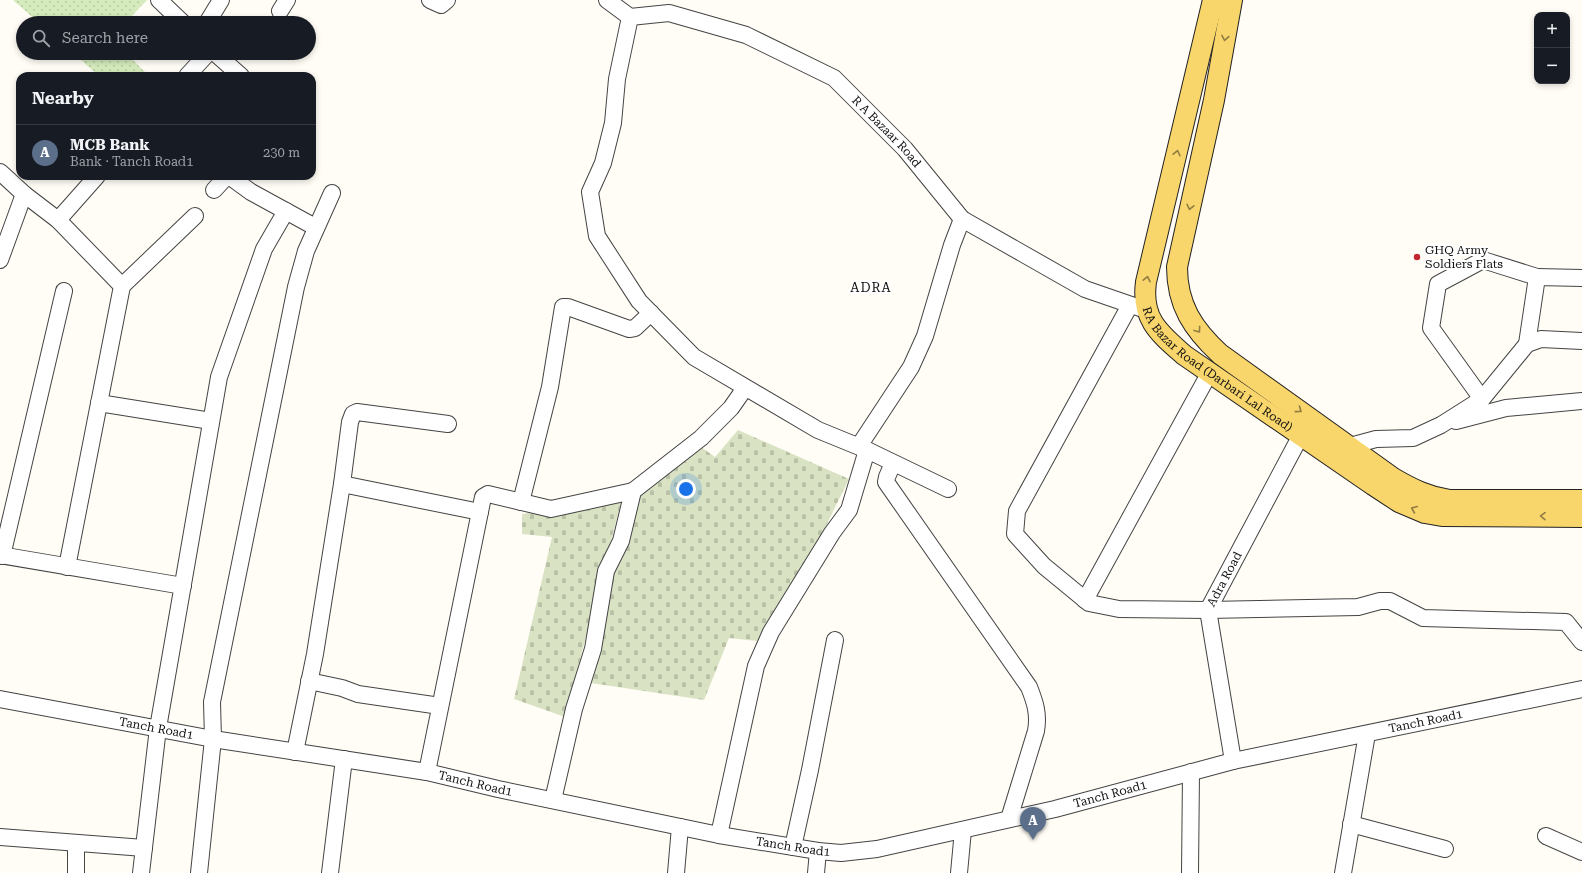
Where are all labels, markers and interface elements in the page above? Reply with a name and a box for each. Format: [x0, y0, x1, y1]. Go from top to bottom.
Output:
map controls [1534, 12, 1570, 84]
button: + [1534, 12, 1570, 48]
search box [16, 16, 316, 60]
icon: search [30, 27, 52, 49]
text: Search here [62, 29, 148, 47]
one-way arrow [1222, 35, 1230, 41]
button: − [1534, 48, 1570, 84]
text: Nearby [32, 88, 94, 108]
street label: R A Bazaar Road [849, 93, 924, 170]
text: MCB Bank [70, 136, 150, 154]
text: A [40, 145, 50, 160]
text: 230 m [263, 145, 300, 160]
one-way arrow [1172, 149, 1180, 156]
text: Bank · Tanch Road1 [70, 154, 193, 169]
one-way arrow [1187, 204, 1195, 210]
place label: GHQ Army Soldiers Flats [1425, 243, 1503, 271]
marker: GHQ Army Soldiers Flats [1412, 252, 1422, 262]
one-way arrow [1142, 276, 1150, 282]
district label: ADRA [850, 280, 892, 295]
street label: RA Bazar Road (Darbari Lal Road) [1140, 305, 1295, 434]
one-way arrow [1193, 326, 1200, 333]
one-way arrow [1295, 405, 1302, 412]
your location [676, 479, 696, 499]
one-way arrow [1411, 506, 1418, 514]
one-way arrow [1540, 512, 1546, 520]
street label: Adra Road [1204, 549, 1245, 609]
street label: Tanch Road1 [1387, 707, 1464, 736]
street label: Tanch Road1 [118, 715, 195, 742]
street label: Tanch Road1 [437, 768, 514, 799]
street label: Tanch Road1 [1072, 778, 1148, 811]
pin: A [1020, 807, 1046, 840]
street label: Tanch Road1 [755, 834, 831, 859]

